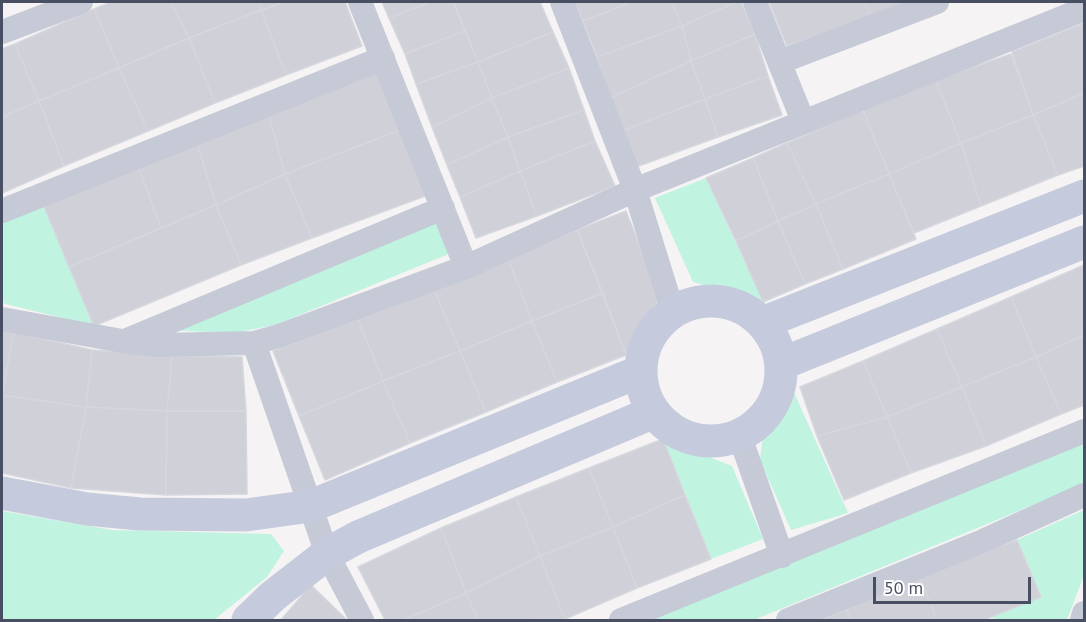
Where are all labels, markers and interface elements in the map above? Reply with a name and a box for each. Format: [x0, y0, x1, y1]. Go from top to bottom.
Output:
scale bar [876, 565, 1034, 603]
text: 50 m [884, 576, 923, 599]

